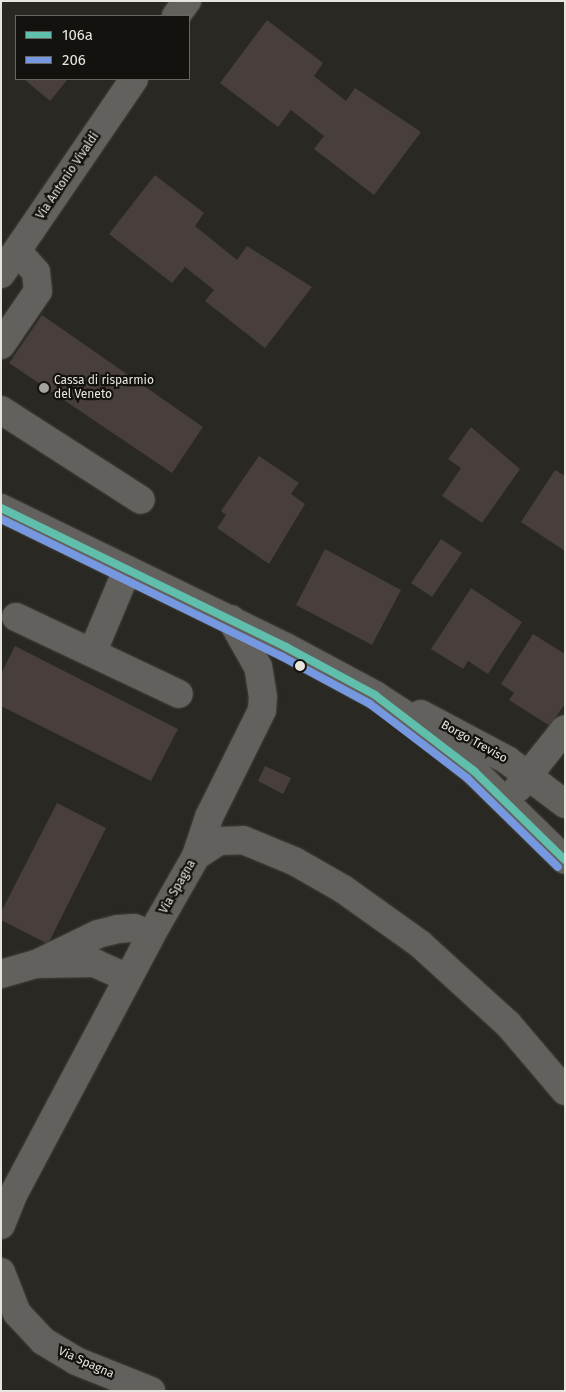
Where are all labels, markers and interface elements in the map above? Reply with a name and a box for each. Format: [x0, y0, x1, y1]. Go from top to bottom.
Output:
legend [15, 15, 190, 80]
text: 106a [62, 26, 93, 44]
text: 206 [62, 51, 86, 69]
street label: Via Antonio Vivaldi [34, 130, 102, 222]
place label: Cassa di risparmio del Veneto [54, 374, 154, 402]
marker: Cassa di risparmio del Veneto [38, 382, 50, 394]
unlabelled marker [295, 661, 305, 671]
street label: Borgo Treviso [438, 718, 510, 766]
street label: Via Spagna [157, 858, 199, 916]
street label: Via Spagna [56, 1344, 116, 1382]

